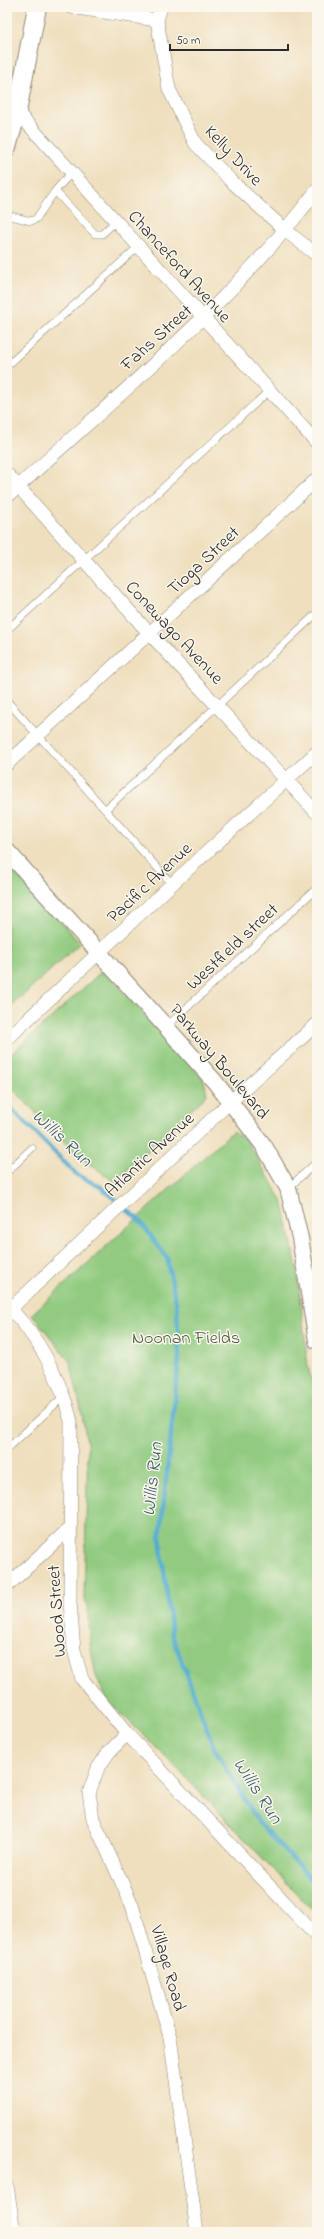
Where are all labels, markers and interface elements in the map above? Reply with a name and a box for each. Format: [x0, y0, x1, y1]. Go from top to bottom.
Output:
scale bar [170, 26, 288, 52]
text: 50 m [176, 32, 200, 50]
street label: Kelly Drive [197, 120, 268, 193]
street label: Chanceford Avenue [121, 205, 237, 330]
street label: Fahs Street [115, 299, 199, 379]
street label: Tioga Street [162, 521, 247, 603]
street label: Conewago Avenue [118, 576, 229, 692]
street label: Pacific Avenue [102, 836, 199, 930]
street label: Westfield street [182, 898, 285, 997]
street label: Parkway Boulevard [162, 999, 275, 1126]
water label: Willis Run [25, 1104, 98, 1174]
street label: Atlantic Avenue [100, 1106, 202, 1204]
park label: Noonan Fields [132, 1326, 240, 1352]
water label: Willis Run [136, 1440, 171, 1517]
street label: Wood Street [42, 1564, 74, 1658]
water label: Willis Run [225, 1753, 289, 1830]
street label: Village Road [141, 1922, 192, 2015]

